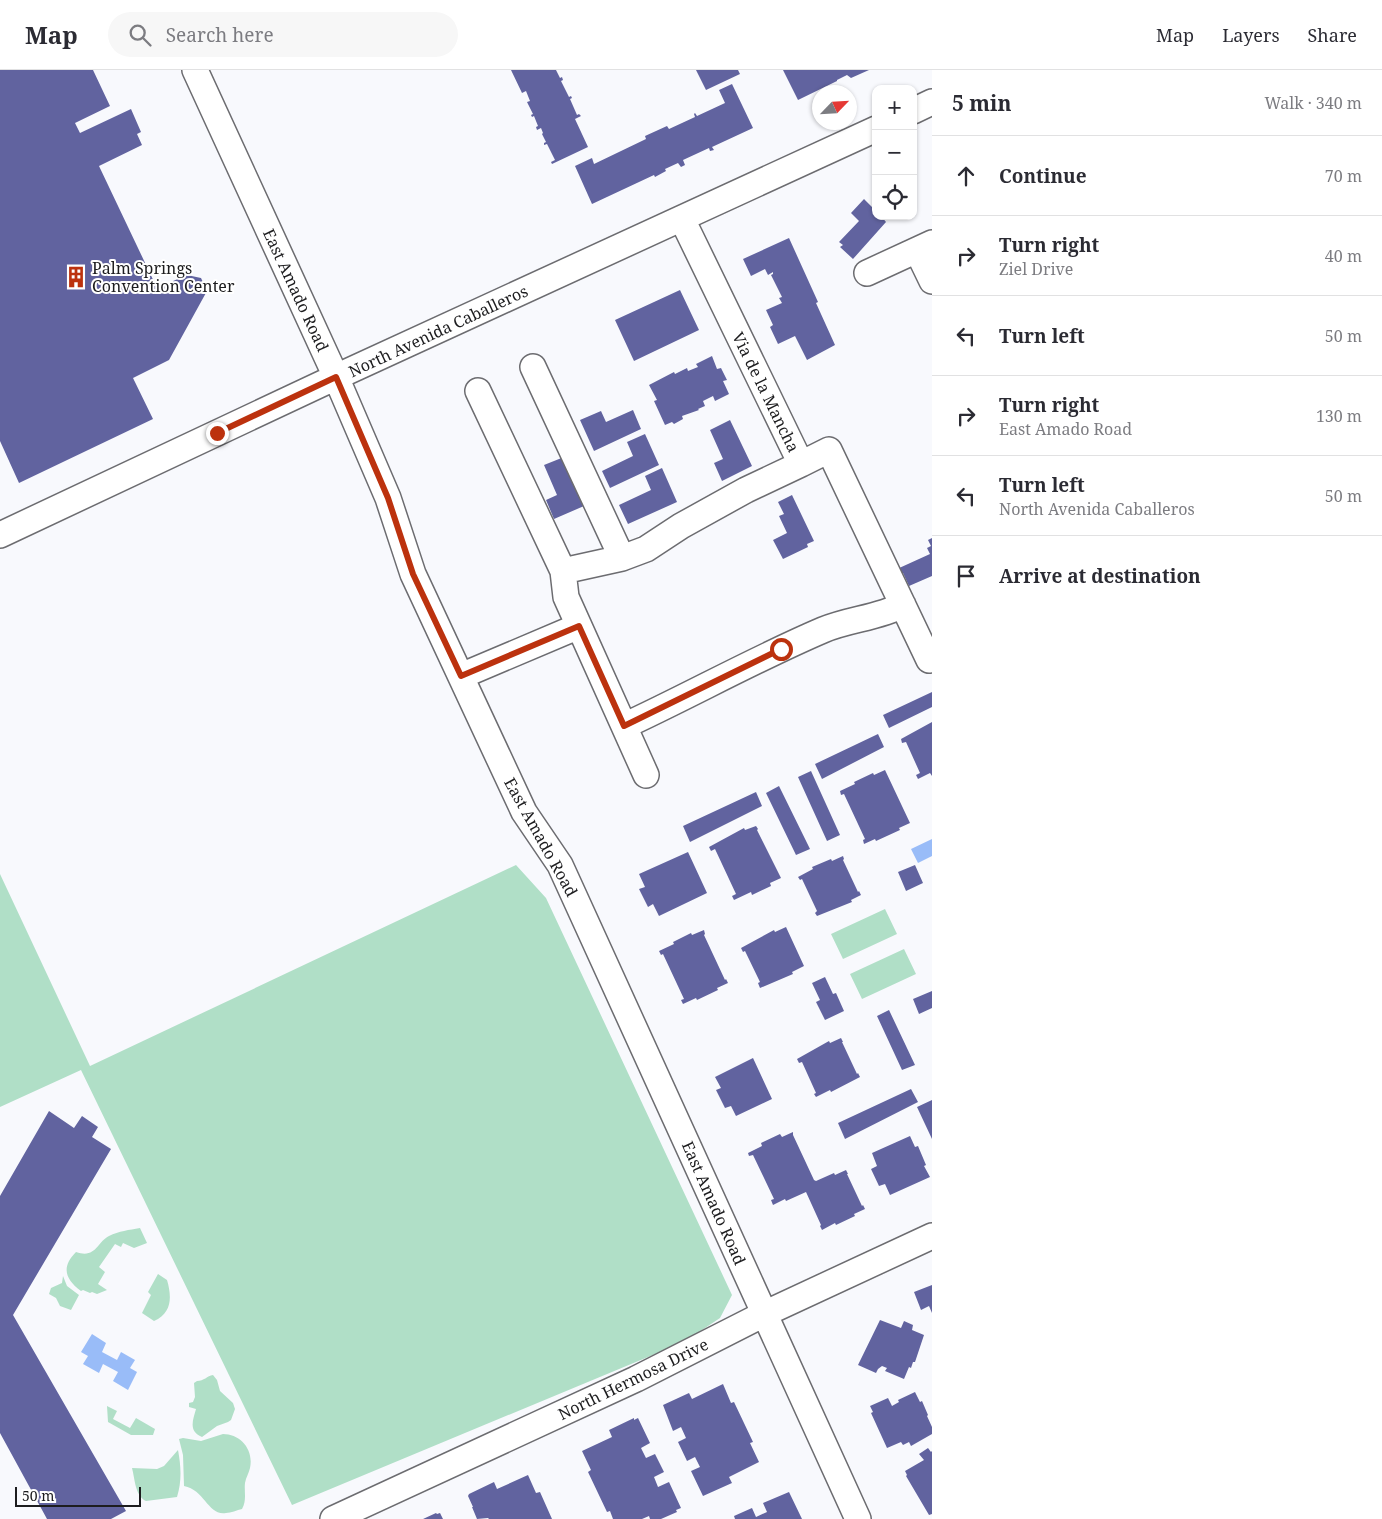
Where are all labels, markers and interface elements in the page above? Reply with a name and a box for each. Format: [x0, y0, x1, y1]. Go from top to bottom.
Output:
search box [108, 12, 458, 57]
text: Map [25, 18, 78, 51]
icon: search [126, 21, 154, 49]
text: Search here [166, 22, 274, 48]
text: Map [1156, 23, 1194, 47]
text: Layers [1222, 23, 1280, 47]
text: Share [1308, 23, 1357, 47]
north arrow [812, 85, 857, 130]
map controls [872, 85, 917, 220]
button: + [872, 85, 917, 130]
text: 5 min [952, 89, 1011, 117]
text: Walk · 340 m [1265, 92, 1362, 114]
button: − [872, 130, 917, 175]
icon: ahead [952, 162, 980, 190]
text: Continue [999, 163, 1087, 189]
text: 70 m [1325, 165, 1362, 187]
button: locate [872, 175, 917, 220]
street label: East Amado Road [258, 225, 334, 355]
text: Turn right [999, 232, 1099, 258]
icon: right [952, 242, 980, 270]
text: 40 m [1325, 245, 1362, 267]
place label: Palm Springs Convention Center [92, 257, 235, 297]
text: Ziel Drive [999, 258, 1073, 280]
building icon: Palm Springs Convention Center [63, 264, 89, 290]
street label: North Avenida Caballeros [345, 280, 531, 382]
icon: left [952, 322, 980, 350]
text: Turn left [999, 323, 1085, 349]
text: 50 m [1325, 325, 1362, 347]
street label: Via de la Mancha [727, 328, 805, 456]
text: Turn right [999, 392, 1099, 418]
icon: right [952, 402, 980, 430]
text: 130 m [1316, 405, 1362, 427]
text: East Amado Road [999, 418, 1132, 440]
route end [206, 422, 229, 445]
text: Turn left [999, 472, 1085, 498]
icon: left [952, 482, 980, 510]
text: 50 m [1325, 485, 1362, 507]
text: North Avenida Caballeros [999, 498, 1195, 520]
icon: arrive [952, 562, 980, 590]
text: Arrive at destination [999, 563, 1201, 589]
route start [770, 638, 793, 661]
street label: East Amado Road [499, 773, 583, 901]
street label: East Amado Road [677, 1138, 751, 1268]
street label: North Hermosa Drive [554, 1333, 712, 1425]
scale bar [15, 1484, 141, 1507]
text: 50 m [22, 1486, 55, 1505]

